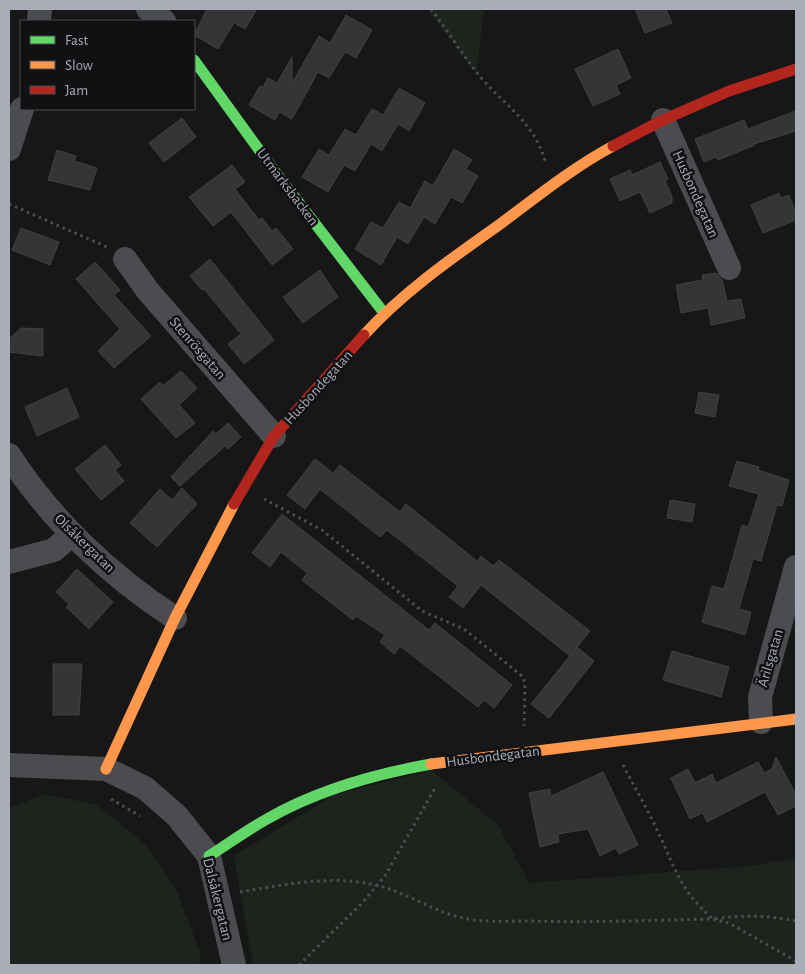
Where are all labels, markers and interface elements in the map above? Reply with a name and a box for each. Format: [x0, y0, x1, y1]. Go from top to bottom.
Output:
legend [20, 20, 195, 110]
text: Fast [65, 33, 89, 48]
text: Slow [65, 58, 93, 73]
text: Jam [65, 83, 88, 98]
street label: Utmarksbacken [254, 146, 321, 229]
street label: Husbondegatan [670, 148, 721, 240]
street label: Stenrösgatan [167, 314, 229, 382]
street label: Husbondegatan [281, 347, 355, 427]
street label: Olsåkergatan [52, 511, 118, 576]
street label: Ärilsgatan [754, 627, 786, 689]
street label: Husbondegatan [446, 743, 541, 770]
street label: Dalsåkergatan [200, 856, 235, 942]

